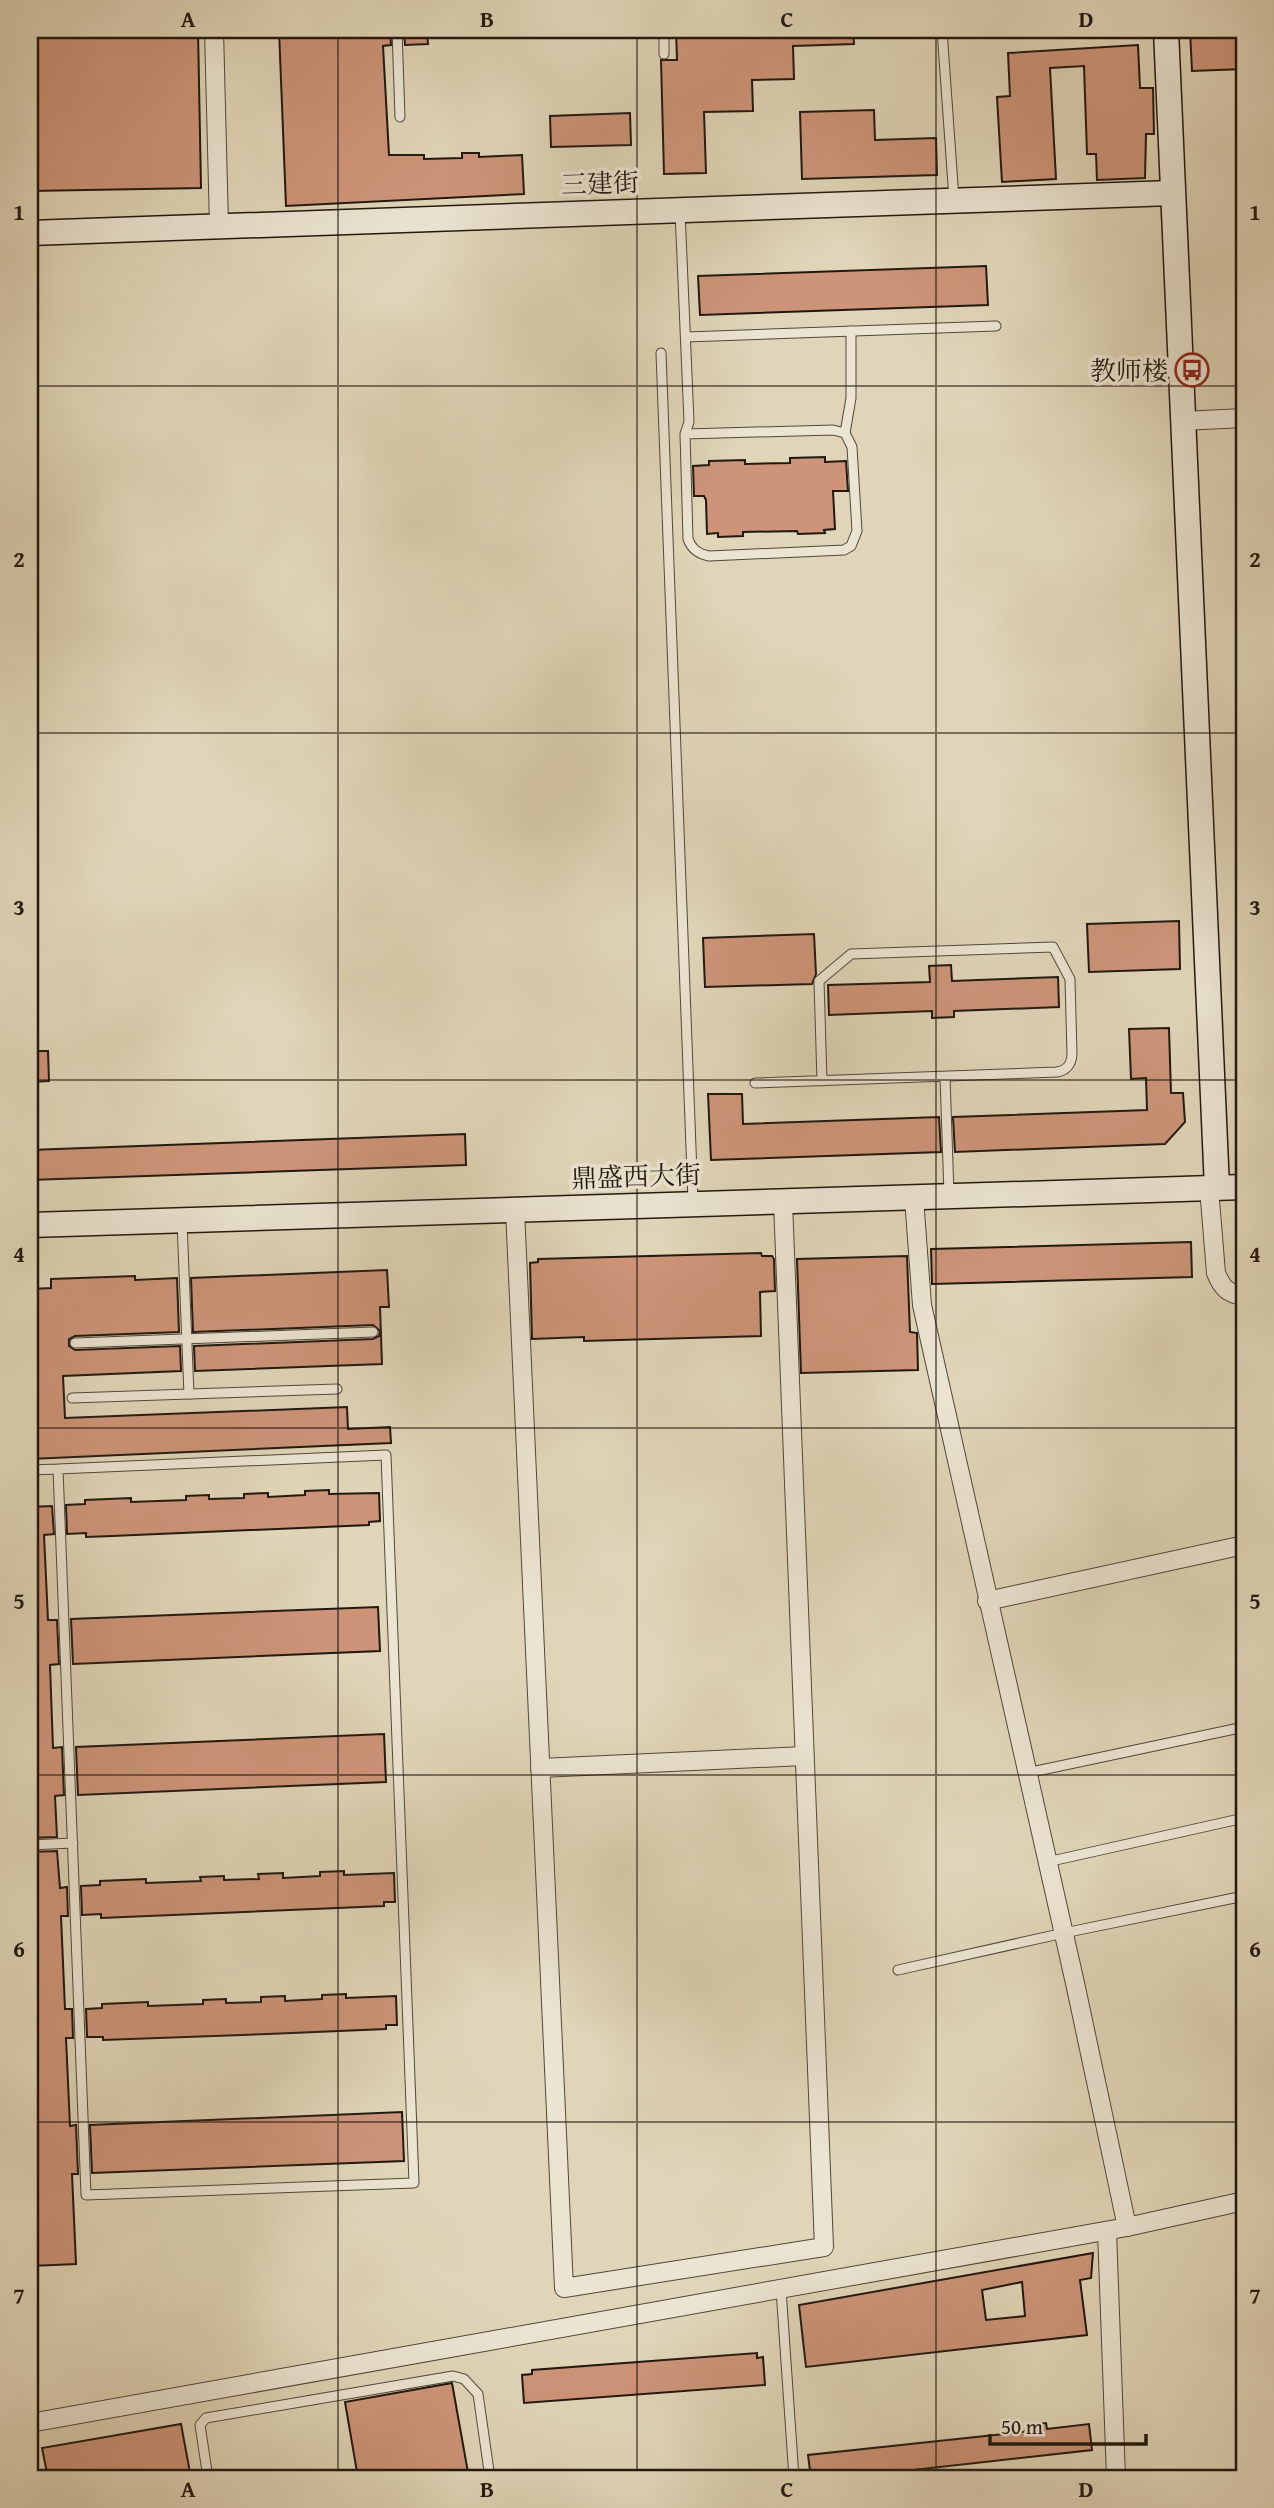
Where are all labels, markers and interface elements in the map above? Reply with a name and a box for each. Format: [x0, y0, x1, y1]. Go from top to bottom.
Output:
text: A [181, 2, 196, 35]
text: B [480, 2, 494, 35]
text: C [780, 2, 794, 35]
text: D [1079, 2, 1094, 35]
street label: 三建街 [560, 162, 640, 204]
text: 1 [13, 195, 25, 228]
text: 1 [1249, 195, 1261, 228]
place label: 教师楼 [1090, 351, 1168, 390]
bus stop icon: 教师楼 [1173, 351, 1211, 389]
text: 2 [13, 542, 25, 575]
text: 2 [1249, 542, 1261, 575]
text: 3 [13, 890, 25, 923]
text: 3 [1249, 890, 1261, 923]
street label: 鼎盛西大街 [570, 1154, 702, 1198]
text: 4 [13, 1237, 25, 1270]
text: 4 [1249, 1237, 1261, 1270]
text: 5 [13, 1584, 25, 1617]
text: 5 [1249, 1584, 1261, 1617]
text: 6 [13, 1932, 25, 1965]
text: 6 [1249, 1932, 1261, 1965]
text: 7 [13, 2279, 25, 2312]
text: 7 [1249, 2279, 1261, 2312]
scale bar [990, 2403, 1146, 2447]
text: 50 m [1001, 2411, 1043, 2442]
text: A [181, 2472, 196, 2505]
text: B [480, 2472, 494, 2505]
text: C [780, 2472, 794, 2505]
text: D [1079, 2472, 1094, 2505]

